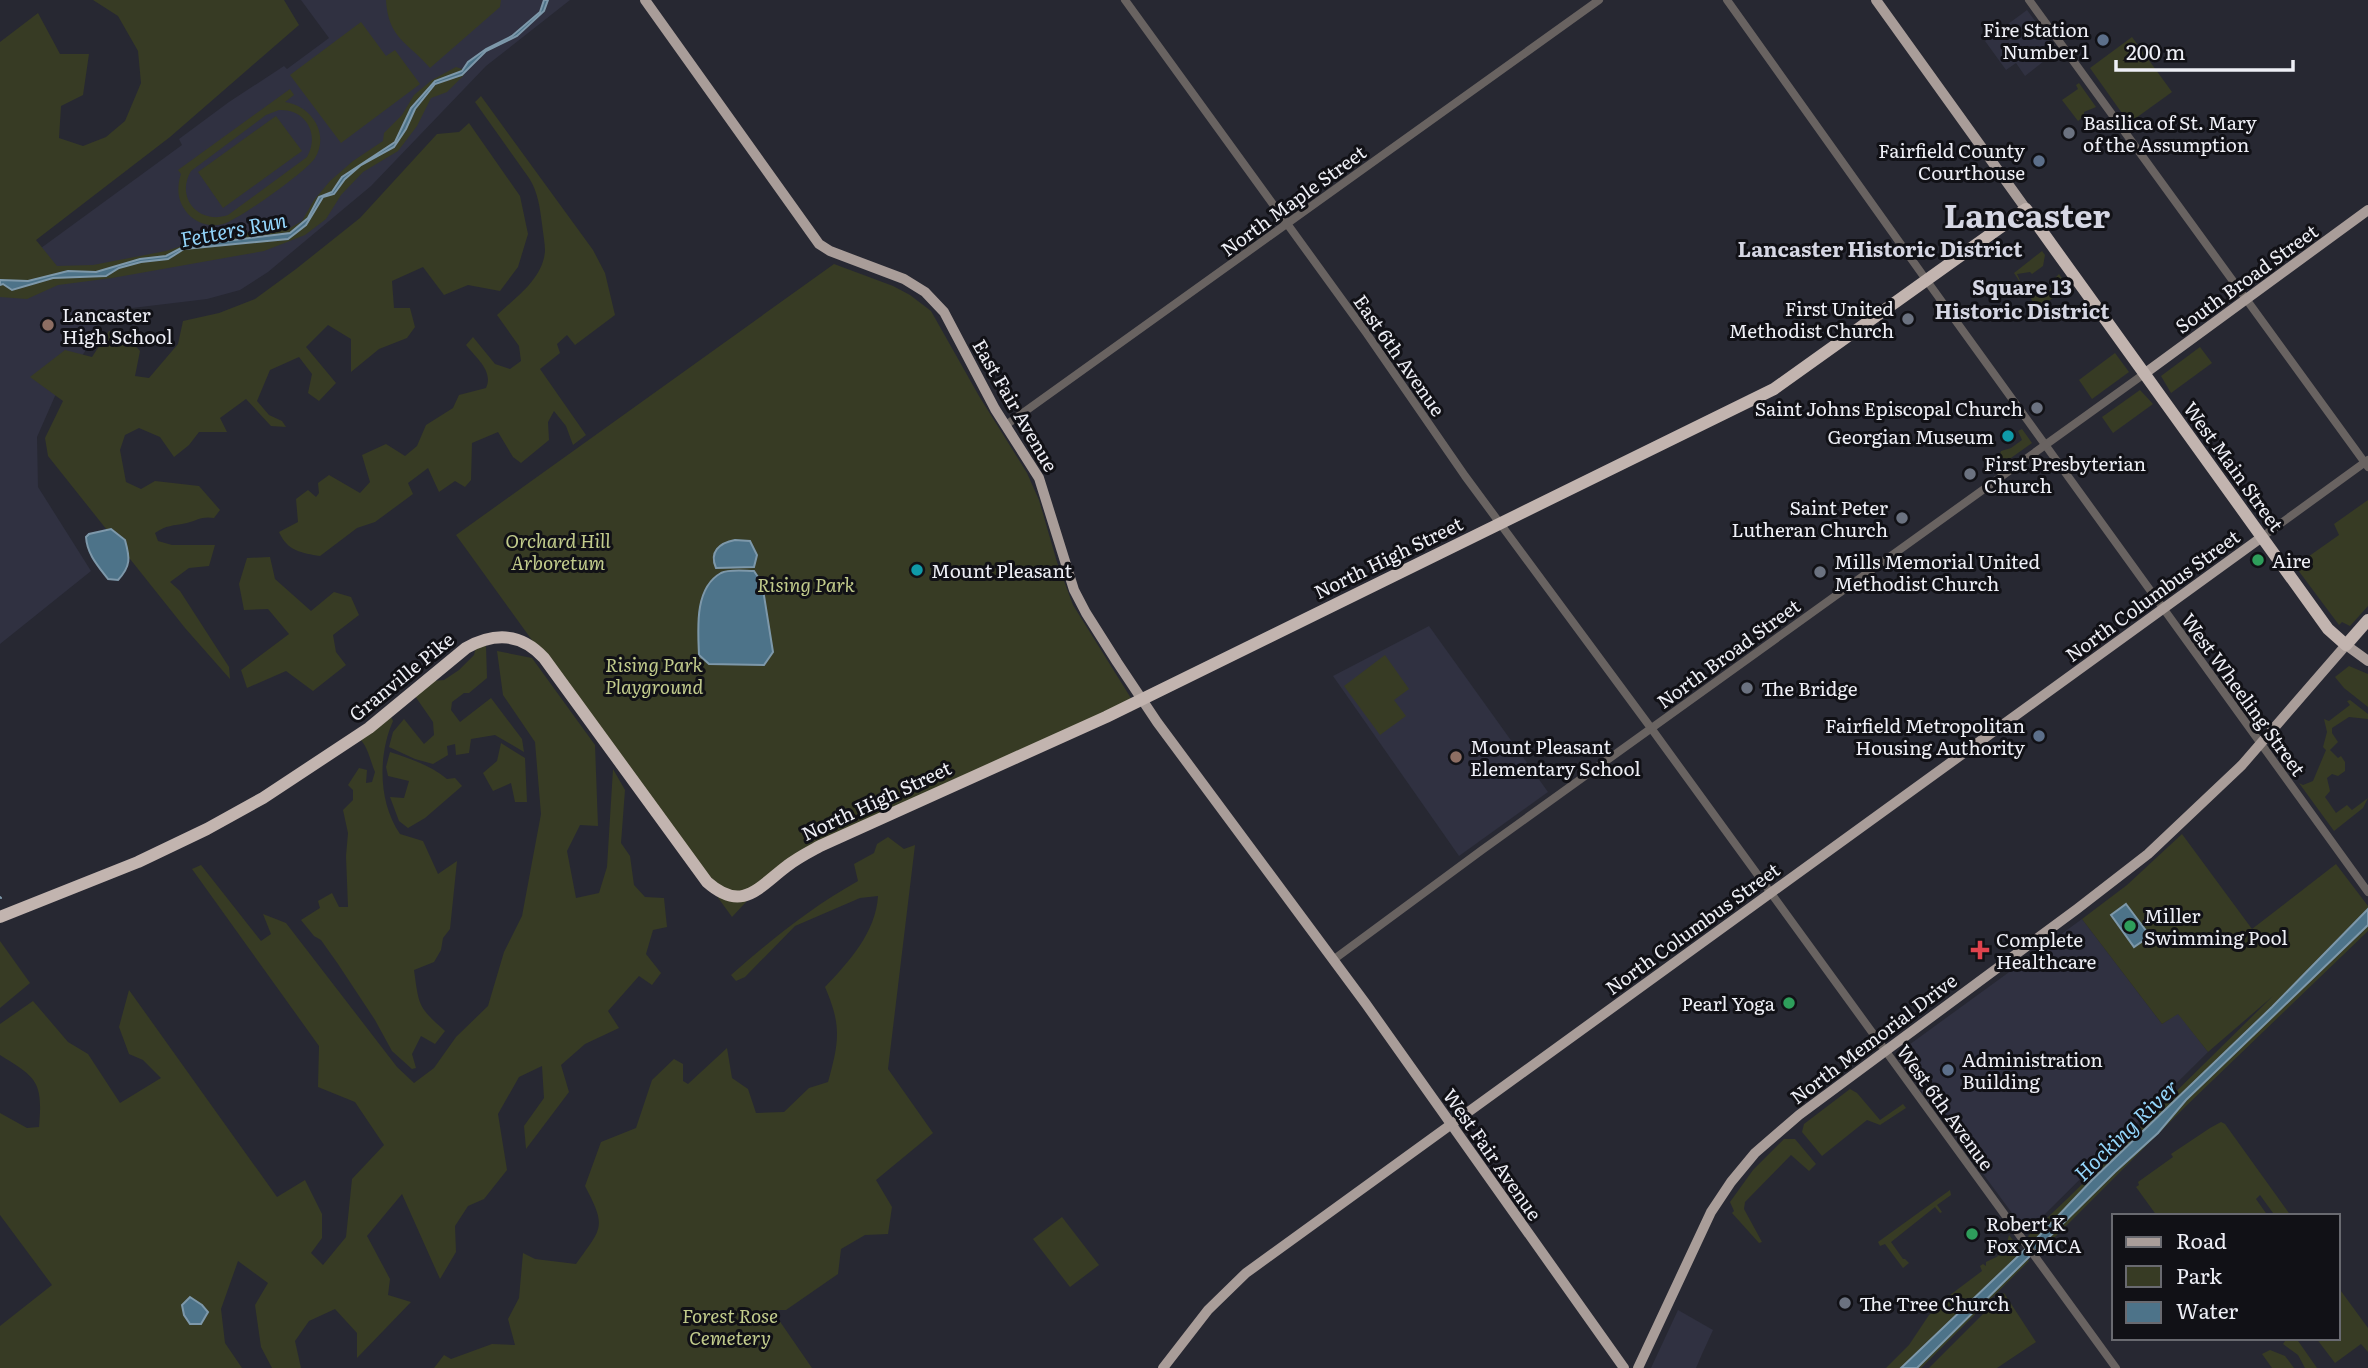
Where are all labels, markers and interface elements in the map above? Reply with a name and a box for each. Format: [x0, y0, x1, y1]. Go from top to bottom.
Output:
place label: Fire Station Number 1 [1983, 15, 2089, 65]
scale bar [2116, 28, 2293, 72]
marker: Fire Station Number 1 [2095, 32, 2111, 48]
text: 200 m [2126, 35, 2186, 66]
place label: Basilica of St. Mary of the Assumption [2083, 108, 2257, 158]
marker: Basilica of St. Mary of the Assumption [2061, 125, 2077, 141]
place label: Fairfield County Courthouse [1878, 136, 2025, 186]
street label: North Maple Street [1215, 138, 1372, 262]
marker: Fairfield County Courthouse [2031, 153, 2047, 169]
district label: Lancaster [1944, 189, 2110, 238]
water label: Fetters Run [177, 202, 289, 254]
street label: South Broad Street [2169, 216, 2323, 339]
district label: Lancaster Historic District [1738, 232, 2023, 263]
district label: Square 13 Historic District [1935, 270, 2110, 325]
street label: East 6th Avenue [1348, 288, 1453, 422]
place label: First United Methodist Church [1729, 294, 1894, 344]
place label: Lancaster High School [62, 300, 173, 350]
marker: First United Methodist Church [1900, 311, 1916, 327]
marker: Lancaster High School [40, 317, 56, 333]
street label: East Fair Avenue [967, 333, 1065, 477]
place label: Saint Johns Episcopal Church [1755, 394, 2023, 422]
street label: West Main Street [2177, 395, 2291, 537]
marker: Saint Johns Episcopal Church [2029, 400, 2045, 416]
place label: Georgian Museum [1828, 422, 1994, 450]
marker: Georgian Museum [2000, 428, 2016, 444]
place label: First Presbyterian Church [1984, 449, 2146, 499]
marker: First Presbyterian Church [1962, 466, 1978, 482]
place label: Saint Peter Lutheran Church [1732, 493, 1888, 543]
street label: North High Street [1309, 509, 1467, 605]
marker: Saint Peter Lutheran Church [1894, 510, 1910, 526]
street label: North Columbus Street [2059, 522, 2245, 668]
park label: Orchard Hill Arboretum [505, 526, 611, 576]
place label: Aire [2272, 546, 2311, 574]
place label: Mills Memorial United Methodist Church [1834, 547, 2040, 597]
marker: Aire [2250, 552, 2266, 568]
place label: Mount Pleasant [931, 556, 1072, 584]
marker: Mount Pleasant [909, 562, 925, 578]
marker: Mills Memorial United Methodist Church [1812, 564, 1828, 580]
park label: Rising Park [757, 570, 856, 598]
street label: North Broad Street [1650, 591, 1806, 715]
street label: West Wheeling Street [2175, 607, 2313, 781]
street label: Granville Pike [342, 625, 460, 727]
park label: Rising Park Playground [605, 650, 704, 700]
place label: The Bridge [1761, 674, 1858, 702]
marker: The Bridge [1739, 680, 1755, 696]
place label: Fairfield Metropolitan Housing Authority [1825, 711, 2025, 761]
marker: Fairfield Metropolitan Housing Authority [2031, 728, 2047, 744]
place label: Mount Pleasant Elementary School [1470, 732, 1641, 782]
marker: Mount Pleasant Elementary School [1448, 749, 1464, 765]
street label: North High Street [797, 753, 956, 847]
street label: North Columbus Street [1599, 855, 1785, 1001]
place label: Miller Swimming Pool [2144, 901, 2288, 951]
marker: Miller Swimming Pool [2122, 918, 2138, 934]
place label: Complete Healthcare [1996, 925, 2096, 975]
marker: Complete Healthcare [1970, 940, 1990, 960]
street label: North Memorial Drive [1784, 966, 1962, 1110]
place label: Pearl Yoga [1681, 989, 1776, 1017]
marker: Pearl Yoga [1781, 995, 1797, 1011]
street label: West 6th Avenue [1891, 1038, 2001, 1176]
place label: Administration Building [1962, 1045, 2103, 1095]
marker: Administration Building [1940, 1062, 1956, 1078]
water label: Hocking River [2066, 1071, 2184, 1187]
street label: West Fair Avenue [1437, 1082, 1549, 1226]
place label: Robert K Fox YMCA [1986, 1209, 2081, 1259]
legend [2112, 1214, 2340, 1340]
text: Road [2176, 1224, 2227, 1255]
marker: Robert K Fox YMCA [1964, 1226, 1980, 1242]
text: Park [2176, 1259, 2222, 1290]
place label: The Tree Church [1859, 1289, 2010, 1317]
text: Water [2176, 1294, 2238, 1325]
marker: The Tree Church [1837, 1295, 1853, 1311]
park label: Forest Rose Cemetery [682, 1301, 778, 1351]

